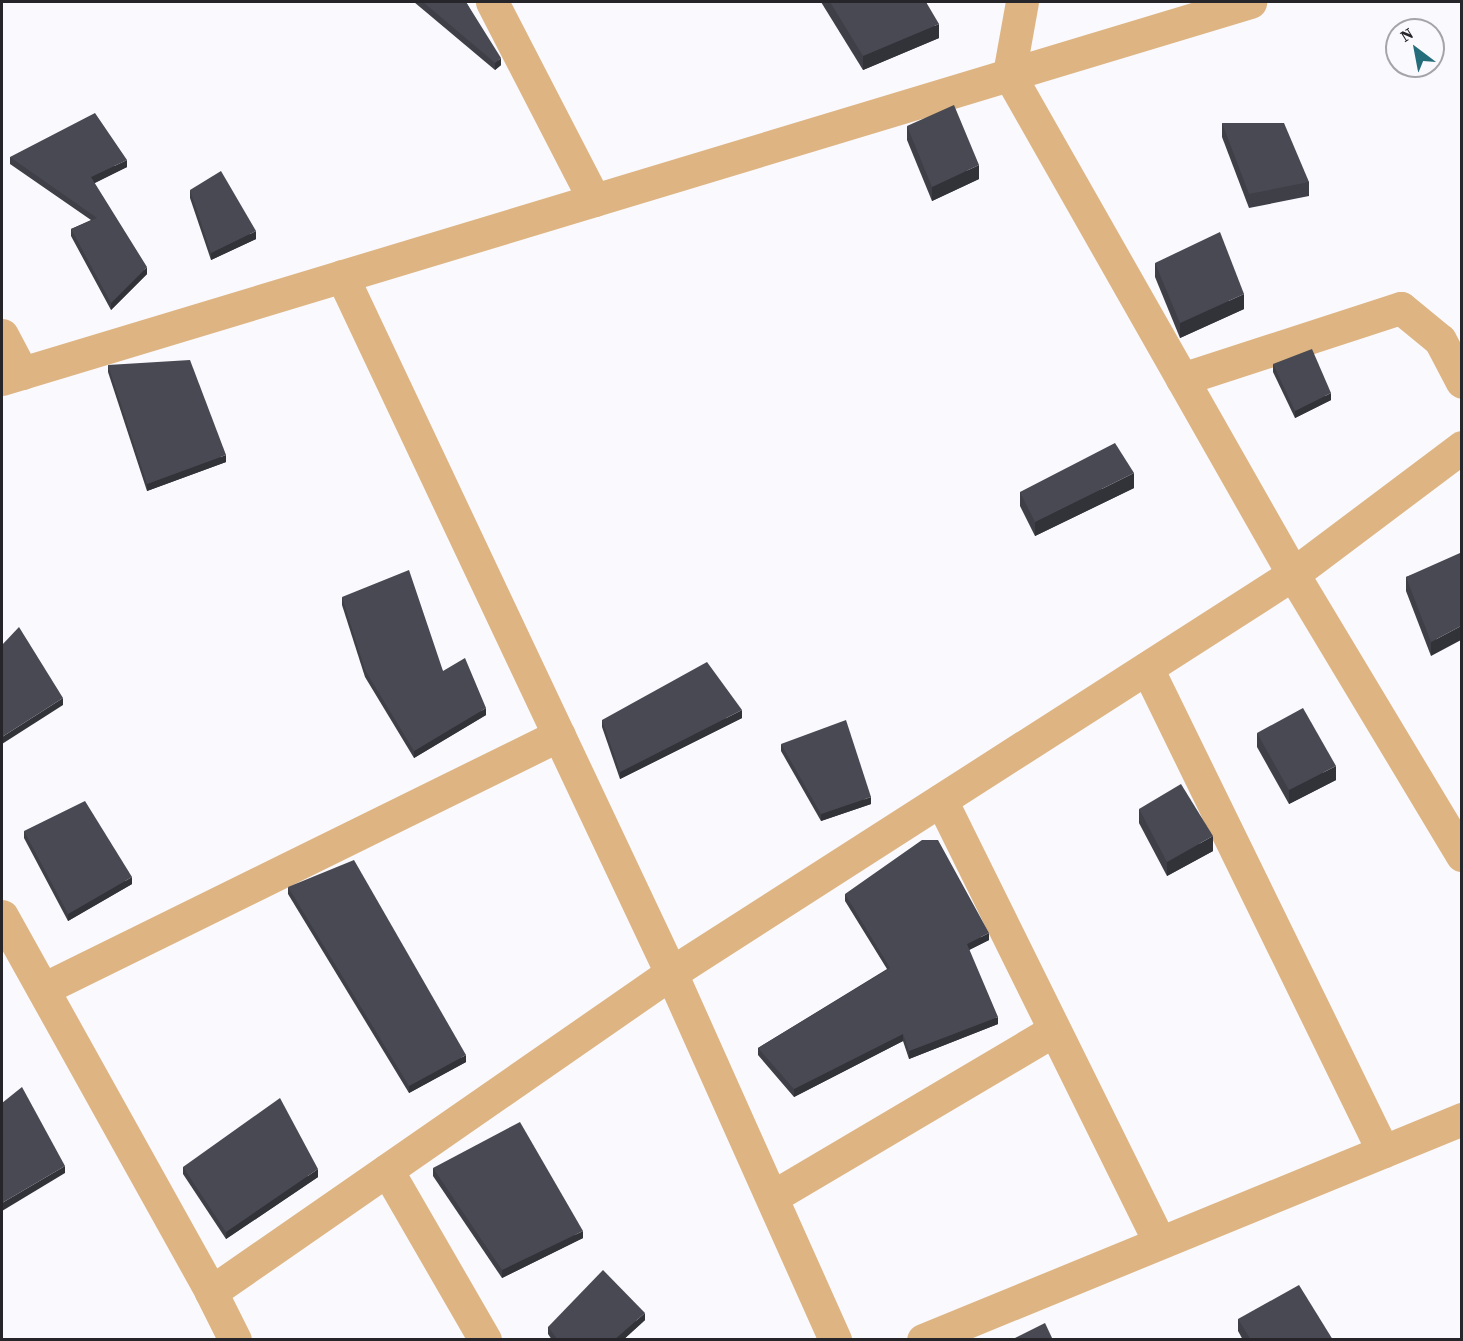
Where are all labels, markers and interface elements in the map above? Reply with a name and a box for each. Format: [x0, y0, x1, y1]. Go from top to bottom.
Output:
north arrow [1385, 18, 1445, 78]
text: N [1396, 22, 1417, 47]

